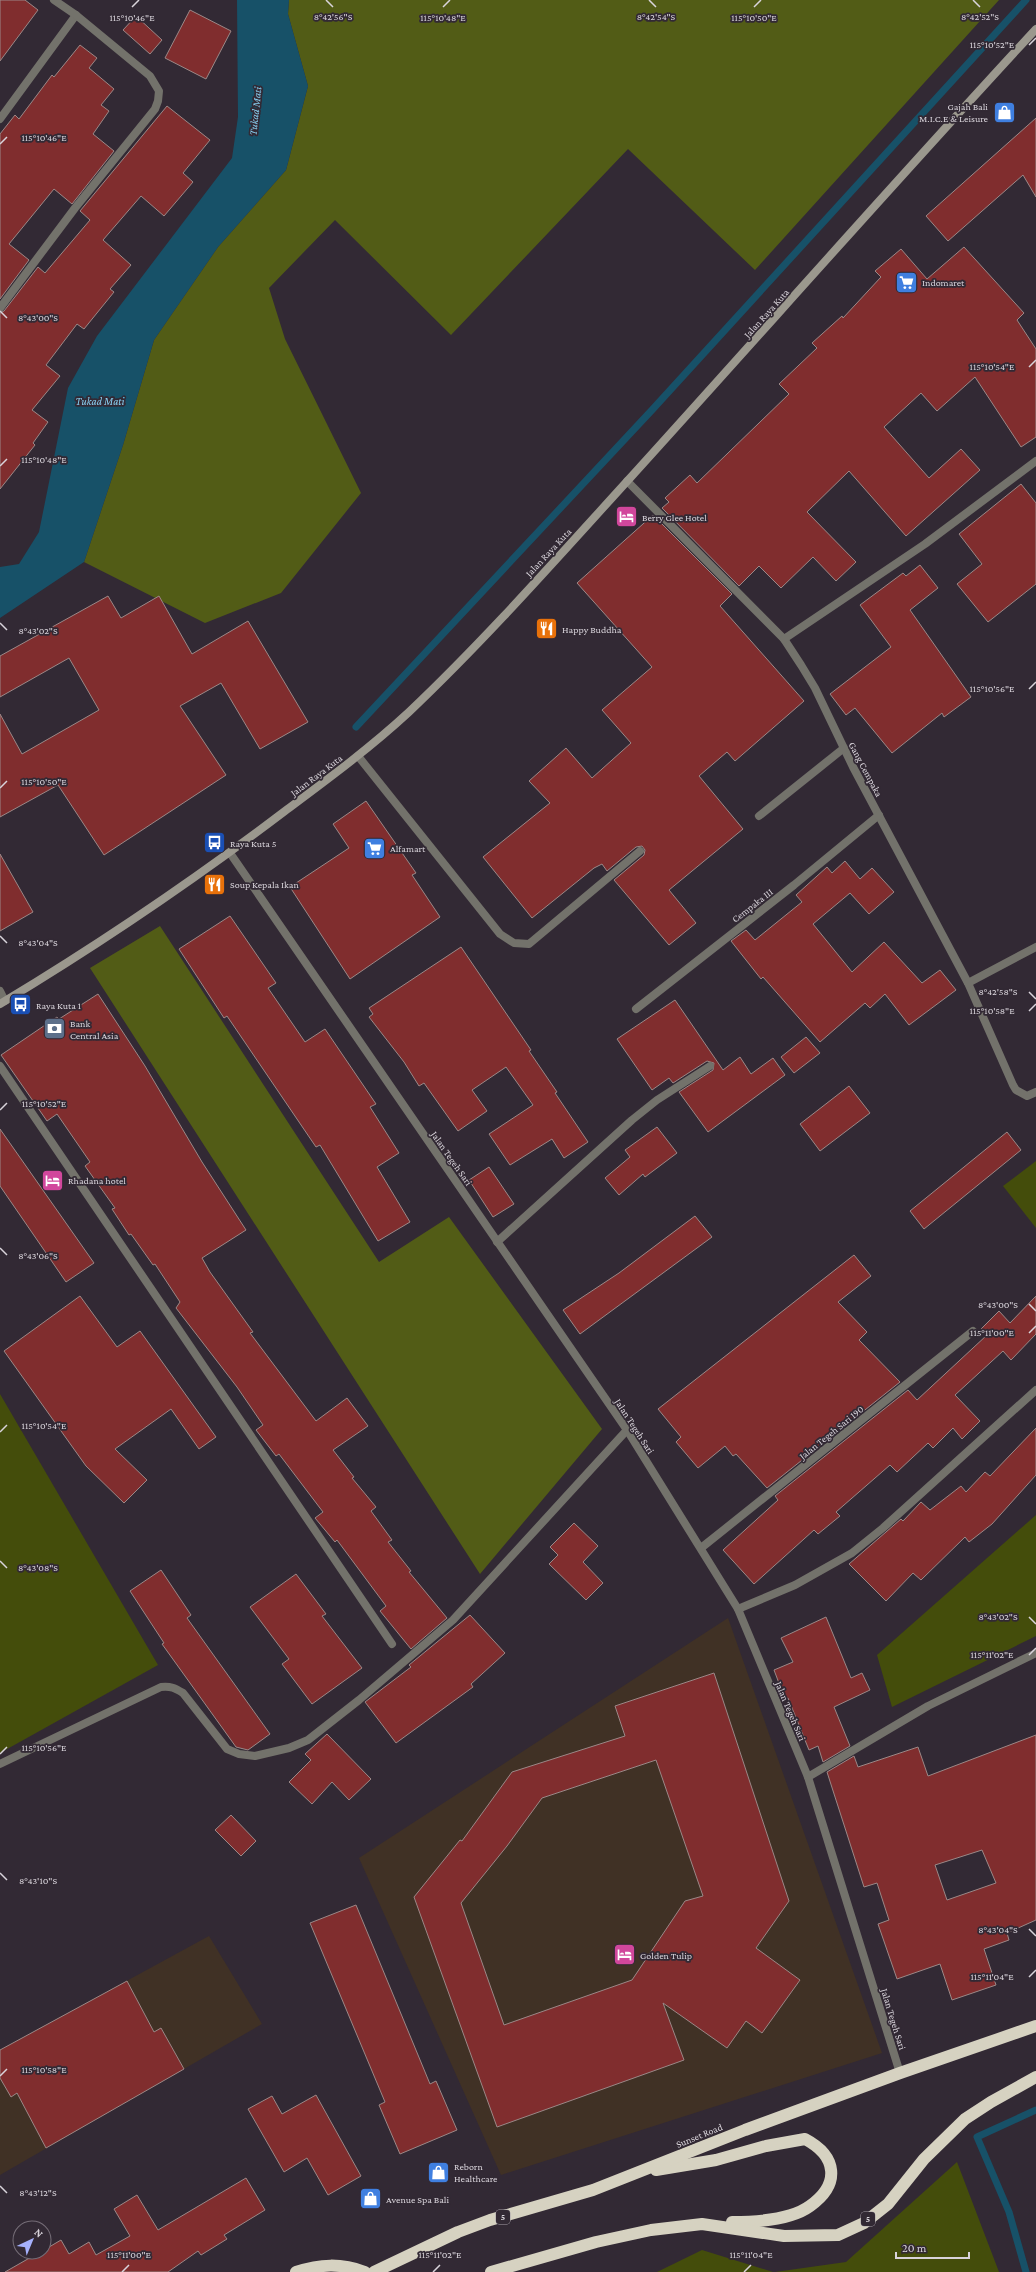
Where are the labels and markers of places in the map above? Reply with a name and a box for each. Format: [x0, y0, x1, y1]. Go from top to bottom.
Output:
shop icon: Gajah Bali M.I.C.E & Leisure [991, 99, 1017, 125]
place label: Gajah Bali M.I.C.E & Leisure [919, 101, 989, 124]
supermarket icon: Indomaret [894, 269, 920, 295]
place label: Indomaret [922, 277, 965, 288]
hotel icon: Berry Glee Hotel [613, 504, 639, 530]
place label: Berry Glee Hotel [642, 512, 707, 523]
restaurant icon: Happy Buddha [534, 616, 560, 642]
place label: Happy Buddha [562, 624, 622, 635]
bus stop icon: Raya Kuta 5 [201, 830, 227, 856]
supermarket icon: Alfamart [361, 835, 387, 861]
place label: Raya Kuta 5 [230, 838, 277, 849]
place label: Alfamart [390, 843, 426, 854]
restaurant icon: Soup Kepala Ikan [201, 871, 227, 897]
place label: Soup Kepala Ikan [230, 879, 299, 890]
bus stop icon: Raya Kuta 1 [8, 992, 34, 1018]
place label: Raya Kuta 1 [36, 1000, 81, 1011]
bank icon: Bank Central Asia [42, 1016, 68, 1042]
place label: Bank Central Asia [70, 1018, 119, 1041]
hotel icon: Rhadana hotel [40, 1167, 66, 1193]
place label: Rhadana hotel [68, 1175, 126, 1186]
hotel icon: Golden Tulip [612, 1942, 638, 1968]
place label: Golden Tulip [640, 1950, 692, 1961]
shop icon: Reborn Healthcare [426, 2159, 452, 2185]
place label: Reborn Healthcare [454, 2161, 498, 2184]
shop icon: Avenue Spa Bali [357, 2186, 383, 2212]
place label: Avenue Spa Bali [386, 2194, 449, 2205]

